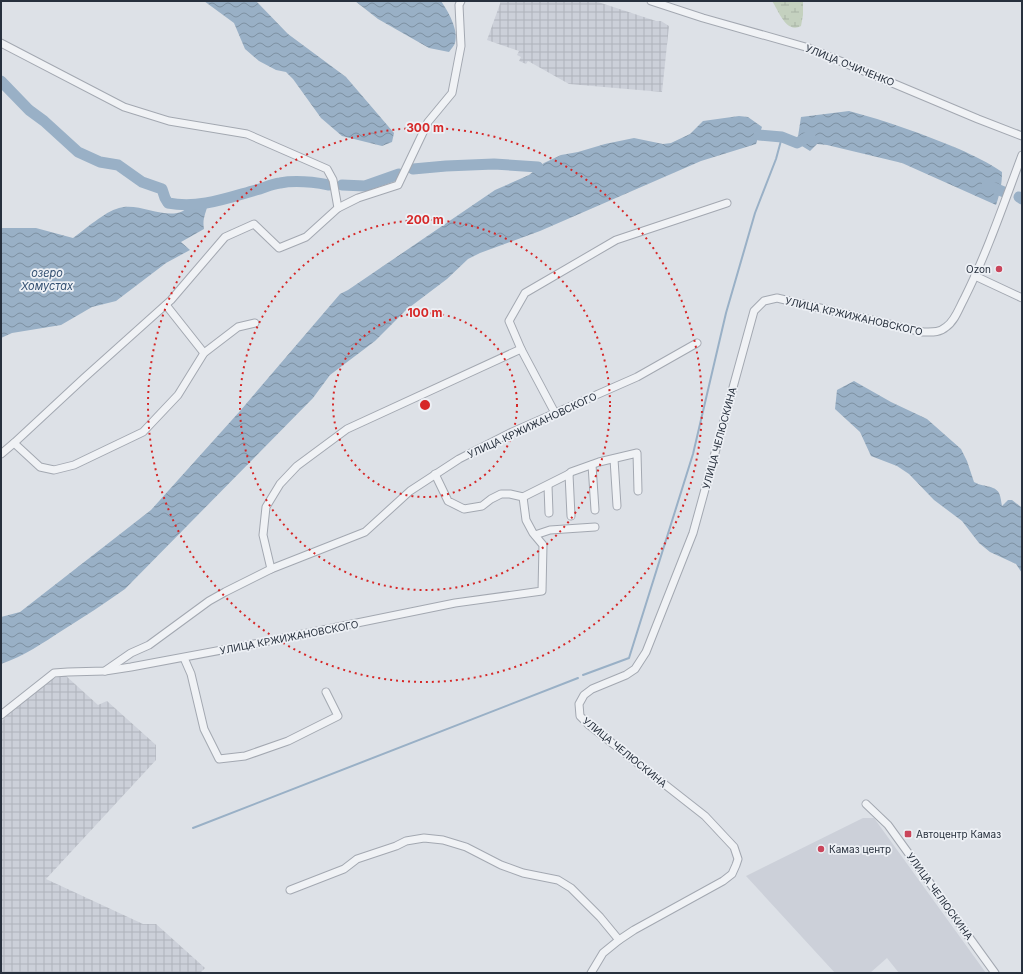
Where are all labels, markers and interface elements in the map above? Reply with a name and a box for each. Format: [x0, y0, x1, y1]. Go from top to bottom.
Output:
street label: УЛИЦА ОЧИЧЕНКО [804, 42, 897, 88]
text: 300 m [406, 120, 444, 135]
text: 200 m [406, 212, 444, 227]
place label: Ozon [966, 263, 991, 275]
marker: Ozon [994, 264, 1004, 274]
water label: озеро Хомустах [20, 266, 74, 293]
street label: УЛИЦА КРЖИЖАНОВСКОГО [784, 294, 924, 338]
text: 100 m [407, 305, 443, 320]
street label: УЛИЦА ЧЕЛЮСКИНА [700, 386, 738, 490]
street label: УЛИЦА КРЖИЖАНОВСКОГО [466, 390, 599, 460]
centre of rings [418, 398, 432, 412]
street label: УЛИЦА КРЖИЖАНОВСКОГО [219, 618, 360, 656]
street label: УЛИЦА ЧЕЛЮСКИНА [581, 714, 670, 790]
place label: Автоцентр Камаз [916, 828, 1001, 840]
marker: Автоцентр Камаз [903, 829, 913, 839]
place label: Камаз центр [829, 843, 891, 855]
marker: Камаз центр [816, 844, 826, 854]
street label: УЛИЦА ЧЕЛЮСКИНА [904, 850, 976, 942]

